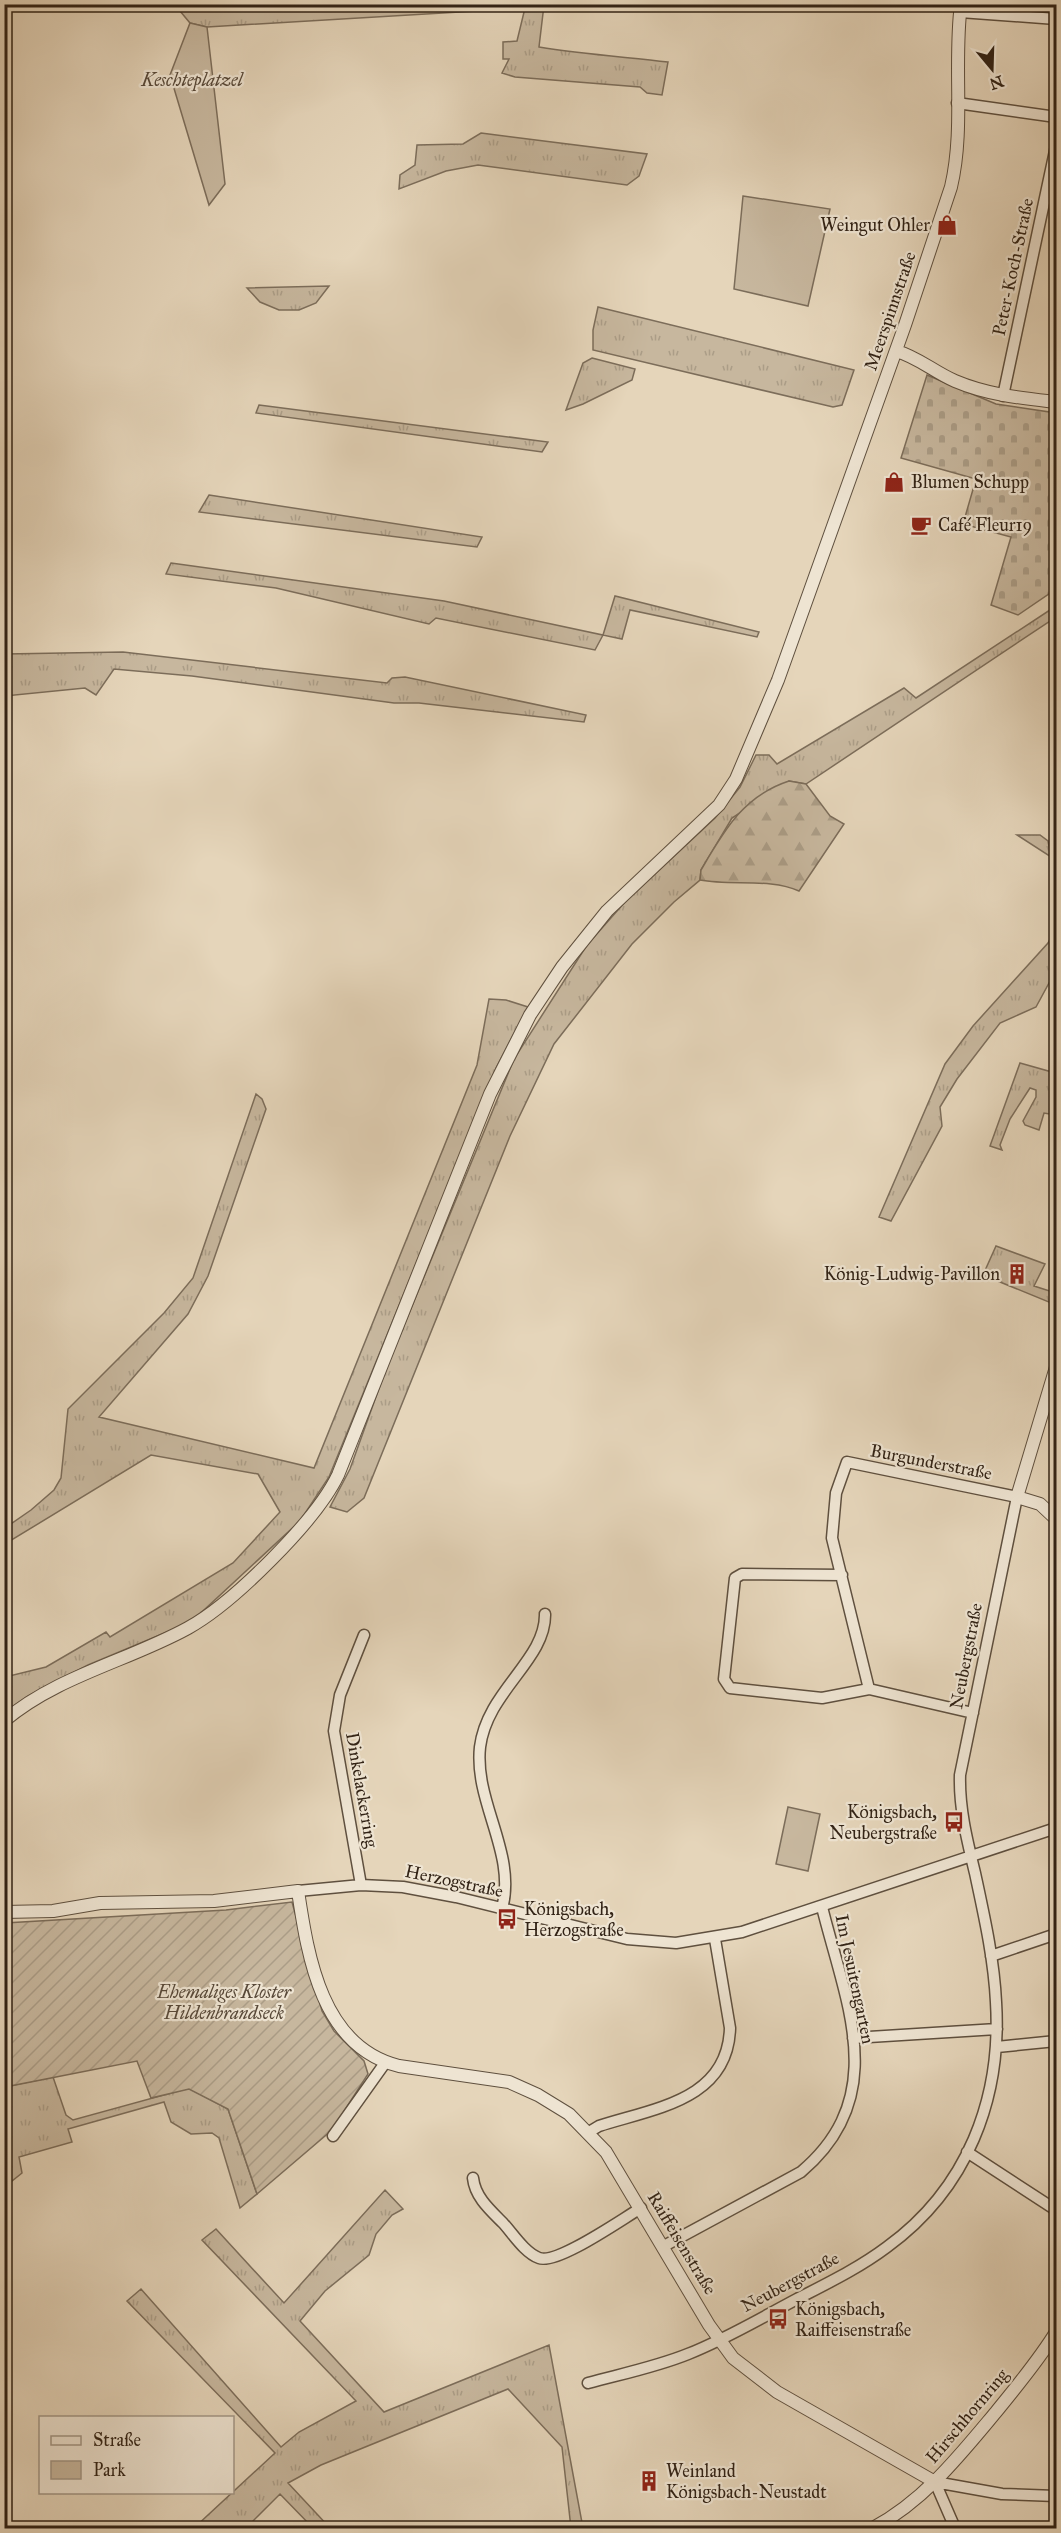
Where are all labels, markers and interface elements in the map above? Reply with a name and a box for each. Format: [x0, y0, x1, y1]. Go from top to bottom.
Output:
north arrow [962, 39, 1022, 99]
park label: Keschteplatzel [140, 69, 245, 92]
text: N [987, 72, 1006, 94]
street label: Peter-Koch-Straße [988, 196, 1038, 338]
shop icon: Weingut Ohler [935, 213, 959, 237]
place label: Weingut Ohler [820, 214, 930, 237]
street label: Meerspinnstraße [859, 249, 921, 373]
shop icon: Blumen Schupp [882, 470, 906, 494]
place label: Blumen Schupp [911, 471, 1029, 493]
cafe icon: Café Fleur19 [909, 513, 933, 537]
place label: Café Fleur19 [938, 514, 1032, 536]
building icon: König-Ludwig-Pavillon [1005, 1262, 1029, 1286]
place label: König-Ludwig-Pavillon [824, 1263, 1000, 1286]
street label: Burgunderstraße [868, 1439, 994, 1486]
street label: Neubergstraße [945, 1601, 988, 1711]
street label: Dinkelackerring [340, 1731, 383, 1850]
place label: Königsbach, Neubergstraße [829, 1801, 937, 1845]
bus stop icon: Königsbach, Neubergstraße [942, 1810, 966, 1834]
street label: Herzogstraße [403, 1860, 505, 1903]
place label: Königsbach, Herzogstraße [524, 1898, 624, 1942]
bus stop icon: Königsbach, Herzogstraße [495, 1907, 519, 1931]
street label: Im Jesuitengarten [830, 1912, 880, 2046]
park label: Ehemaliges Kloster Hildenbrandseck [156, 1981, 292, 2024]
street label: Raiffeisenstraße [643, 2187, 721, 2299]
street label: Neubergstraße [737, 2247, 843, 2318]
place label: Königsbach, Raiffeisenstraße [795, 2298, 911, 2341]
bus stop icon: Königsbach, Raiffeisenstraße [766, 2307, 790, 2331]
street label: Hirschhornring [921, 2364, 1014, 2468]
legend [39, 2416, 234, 2494]
text: Straße [93, 2429, 141, 2451]
text: Park [93, 2459, 126, 2481]
place label: Weinland Königsbach-Neustadt [666, 2460, 827, 2504]
building icon: Weinland Königsbach-Neustadt [637, 2469, 661, 2493]

